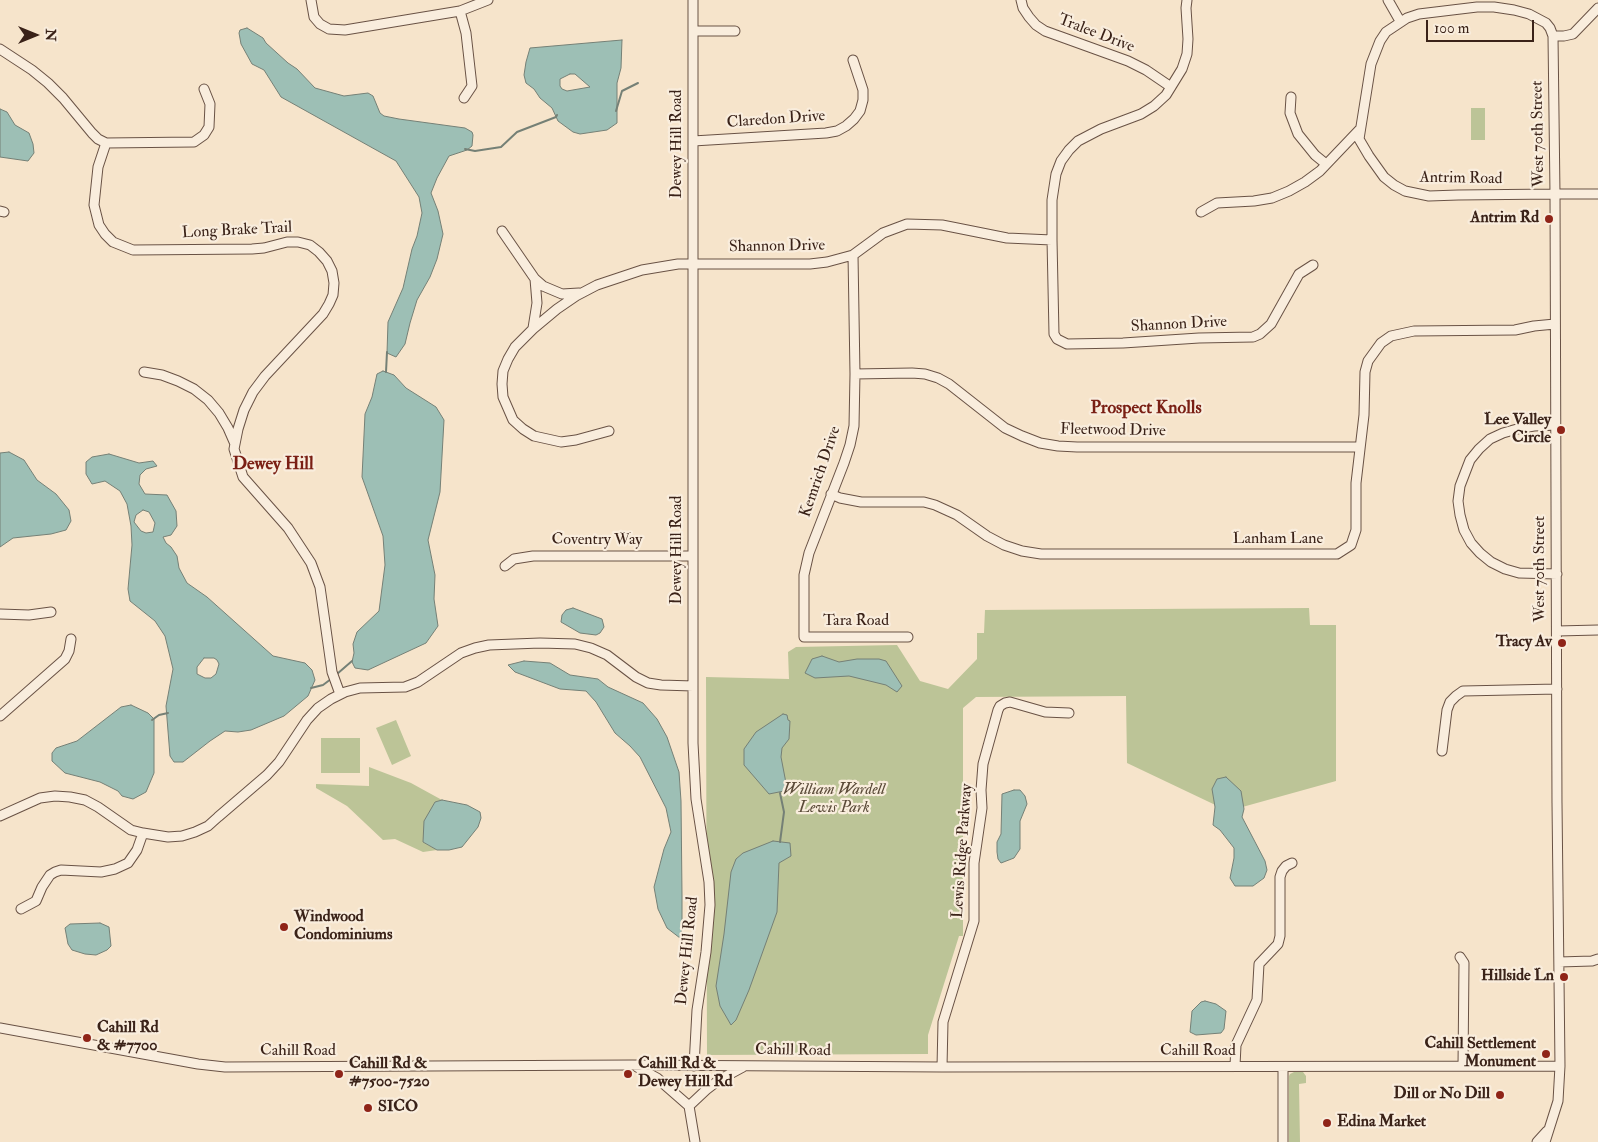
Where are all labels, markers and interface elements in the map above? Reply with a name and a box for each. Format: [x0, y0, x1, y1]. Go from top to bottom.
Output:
north arrow [10, 10, 60, 60]
scale bar [1428, 10, 1536, 42]
street label: Tralee Drive [1055, 11, 1137, 57]
text: 100 m [1434, 19, 1469, 38]
text: N [42, 29, 59, 41]
street label: West 70th Street [1528, 81, 1550, 187]
street label: Dewey Hill Road [668, 90, 688, 198]
street label: Claredon Drive [726, 107, 826, 133]
street label: Antrim Road [1419, 169, 1503, 189]
place label: Antrim Rd [1470, 209, 1539, 229]
marker: Antrim Rd [1543, 213, 1555, 225]
street label: Long Brake Trail [181, 219, 293, 243]
street label: Shannon Drive [729, 237, 825, 257]
street label: Shannon Drive [1130, 313, 1228, 337]
district label: Prospect Knolls [1090, 398, 1202, 420]
place label: Lee Valley Circle [1484, 411, 1551, 449]
street label: Fleetwood Drive [1060, 420, 1166, 442]
street label: Kemrich Drive [796, 424, 846, 520]
marker: Lee Valley Circle [1555, 424, 1567, 436]
district label: Dewey Hill [232, 454, 314, 476]
street label: Dewey Hill Road [668, 496, 688, 604]
street label: West 70th Street [1531, 516, 1551, 622]
street label: Lanham Lane [1233, 530, 1323, 550]
street label: Coventry Way [552, 531, 642, 551]
street label: Tara Road [823, 612, 889, 632]
place label: Tracy Av [1496, 633, 1552, 653]
marker: Tracy Av [1556, 637, 1568, 649]
park label: William Wardell Lewis Park [783, 781, 885, 819]
street label: Lewis Ridge Parkway [949, 783, 977, 919]
street label: Dewey Hill Road [673, 896, 703, 1006]
place label: Windwood Condominiums [294, 908, 392, 946]
marker: Windwood Condominiums [278, 921, 290, 933]
place label: Hillside Ln [1481, 967, 1554, 987]
marker: Hillside Ln [1558, 971, 1570, 983]
place label: Cahill Rd & #7700 [97, 1019, 159, 1057]
marker: Cahill Rd & #7700 [81, 1032, 93, 1044]
place label: Cahill Settlement Monument [1424, 1035, 1536, 1073]
street label: Cahill Road [755, 1041, 831, 1061]
street label: Cahill Road [260, 1042, 336, 1062]
street label: Cahill Road [1160, 1042, 1236, 1062]
marker: Cahill Settlement Monument [1540, 1048, 1552, 1060]
place label: Cahill Rd & #7500-7520 [349, 1055, 430, 1093]
place label: Cahill Rd & Dewey Hill Rd [638, 1055, 733, 1093]
marker: Cahill Rd & #7500-7520 [333, 1068, 345, 1080]
marker: Cahill Rd & Dewey Hill Rd [622, 1068, 634, 1080]
place label: Dill or No Dill [1394, 1085, 1490, 1105]
marker: Dill or No Dill [1494, 1089, 1506, 1101]
place label: SICO [378, 1098, 418, 1118]
marker: SICO [362, 1102, 374, 1114]
place label: Edina Market [1337, 1113, 1426, 1133]
marker: Edina Market [1321, 1117, 1333, 1129]

